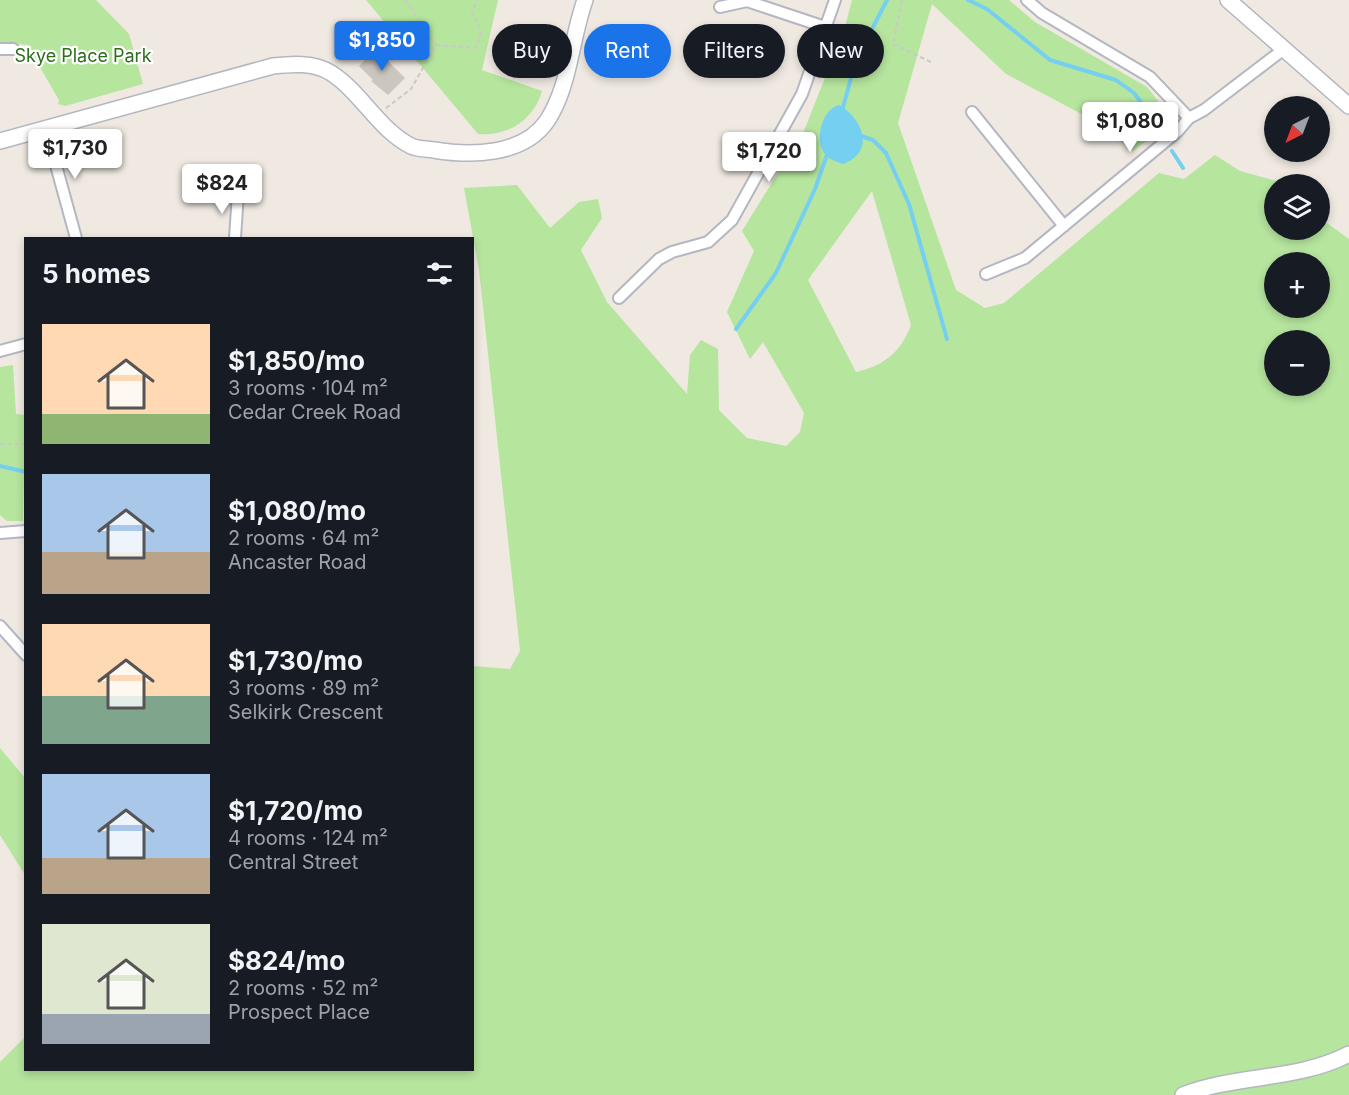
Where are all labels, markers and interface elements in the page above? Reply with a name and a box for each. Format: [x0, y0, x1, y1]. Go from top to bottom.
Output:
pin: $1,850 [333, 21, 431, 72]
chip: Buy [492, 24, 572, 78]
chip: Rent [584, 24, 671, 78]
chip: Filters [683, 24, 785, 78]
chip: New [797, 24, 884, 78]
text: $1,850 [348, 28, 416, 52]
park label: Skye Place Park [14, 45, 152, 66]
north arrow [1264, 96, 1330, 162]
map controls [1264, 96, 1330, 396]
pin: $1,080 [1081, 102, 1179, 153]
text: $1,080 [1096, 109, 1164, 133]
pin: $1,730 [26, 129, 124, 180]
pin: $1,720 [720, 132, 818, 183]
text: $1,730 [42, 136, 108, 160]
text: $1,720 [736, 139, 802, 163]
pin: $824 [186, 164, 258, 215]
text: $824 [196, 171, 248, 195]
button: layers [1264, 174, 1330, 240]
button: + [1264, 252, 1330, 318]
icon: filters [423, 257, 456, 290]
text: 5 homes [42, 258, 151, 289]
button: − [1264, 330, 1330, 396]
text: $1,850/mo [228, 345, 365, 376]
icon: home [90, 348, 162, 420]
text: 3 rooms · 104 m² [228, 376, 388, 400]
text: Cedar Creek Road [228, 400, 401, 424]
text: $1,080/mo [228, 495, 366, 526]
icon: home [90, 498, 162, 570]
text: 2 rooms · 64 m² [228, 526, 379, 550]
text: Ancaster Road [228, 550, 366, 574]
text: $1,730/mo [228, 645, 363, 676]
icon: home [90, 648, 162, 720]
text: 3 rooms · 89 m² [228, 676, 379, 700]
text: Selkirk Crescent [228, 700, 383, 724]
text: $1,720/mo [228, 795, 363, 826]
icon: home [90, 798, 162, 870]
text: 4 rooms · 124 m² [228, 826, 388, 850]
text: Central Street [228, 850, 358, 874]
text: $824/mo [228, 945, 345, 976]
icon: home [90, 948, 162, 1020]
text: 2 rooms · 52 m² [228, 976, 378, 1000]
text: Prospect Place [228, 1000, 370, 1024]

